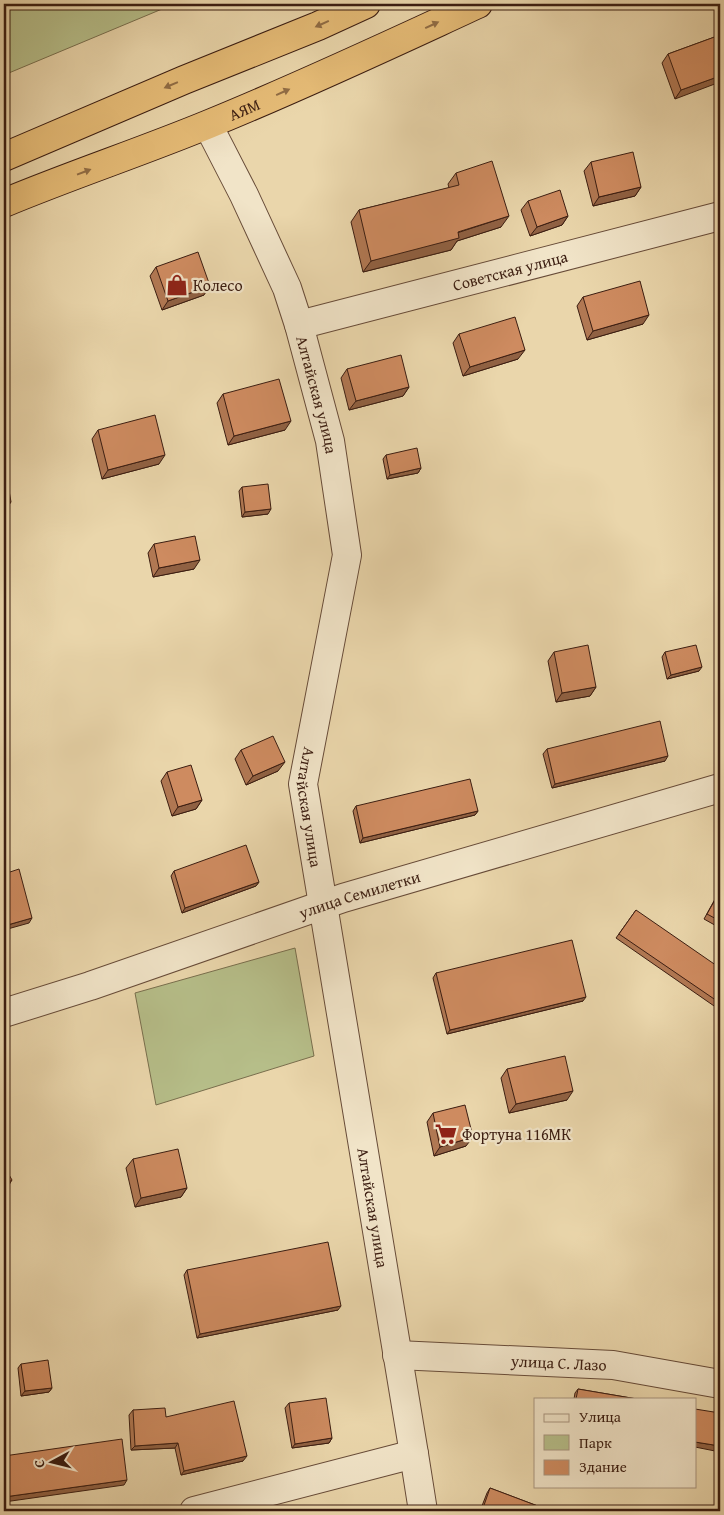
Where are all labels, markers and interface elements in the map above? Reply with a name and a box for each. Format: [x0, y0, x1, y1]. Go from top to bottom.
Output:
one-way arrow [315, 20, 329, 28]
one-way arrow [425, 21, 439, 29]
one-way arrow [164, 82, 178, 90]
one-way arrow [276, 87, 290, 95]
street label: АЯМ [225, 92, 264, 127]
one-way arrow [77, 168, 92, 176]
street label: Советская улица [450, 244, 570, 297]
shop icon: Колесо [164, 272, 190, 298]
place label: Колесо [193, 273, 243, 297]
street label: Алтайская улица [290, 333, 344, 456]
street label: Алтайская улица [291, 745, 329, 869]
street label: улица Семилетки [295, 864, 424, 925]
supermarket icon: Фортуна 116МК [433, 1121, 459, 1147]
place label: Фортуна 116МК [462, 1122, 571, 1146]
street label: Алтайская улица [351, 1146, 395, 1270]
street label: улица С. Лазо [509, 1348, 607, 1377]
legend [534, 1398, 696, 1488]
text: Улица [579, 1406, 622, 1427]
text: Парк [579, 1432, 612, 1453]
north arrow [28, 1438, 78, 1488]
text: Здание [579, 1456, 627, 1477]
text: С [29, 1458, 50, 1469]

